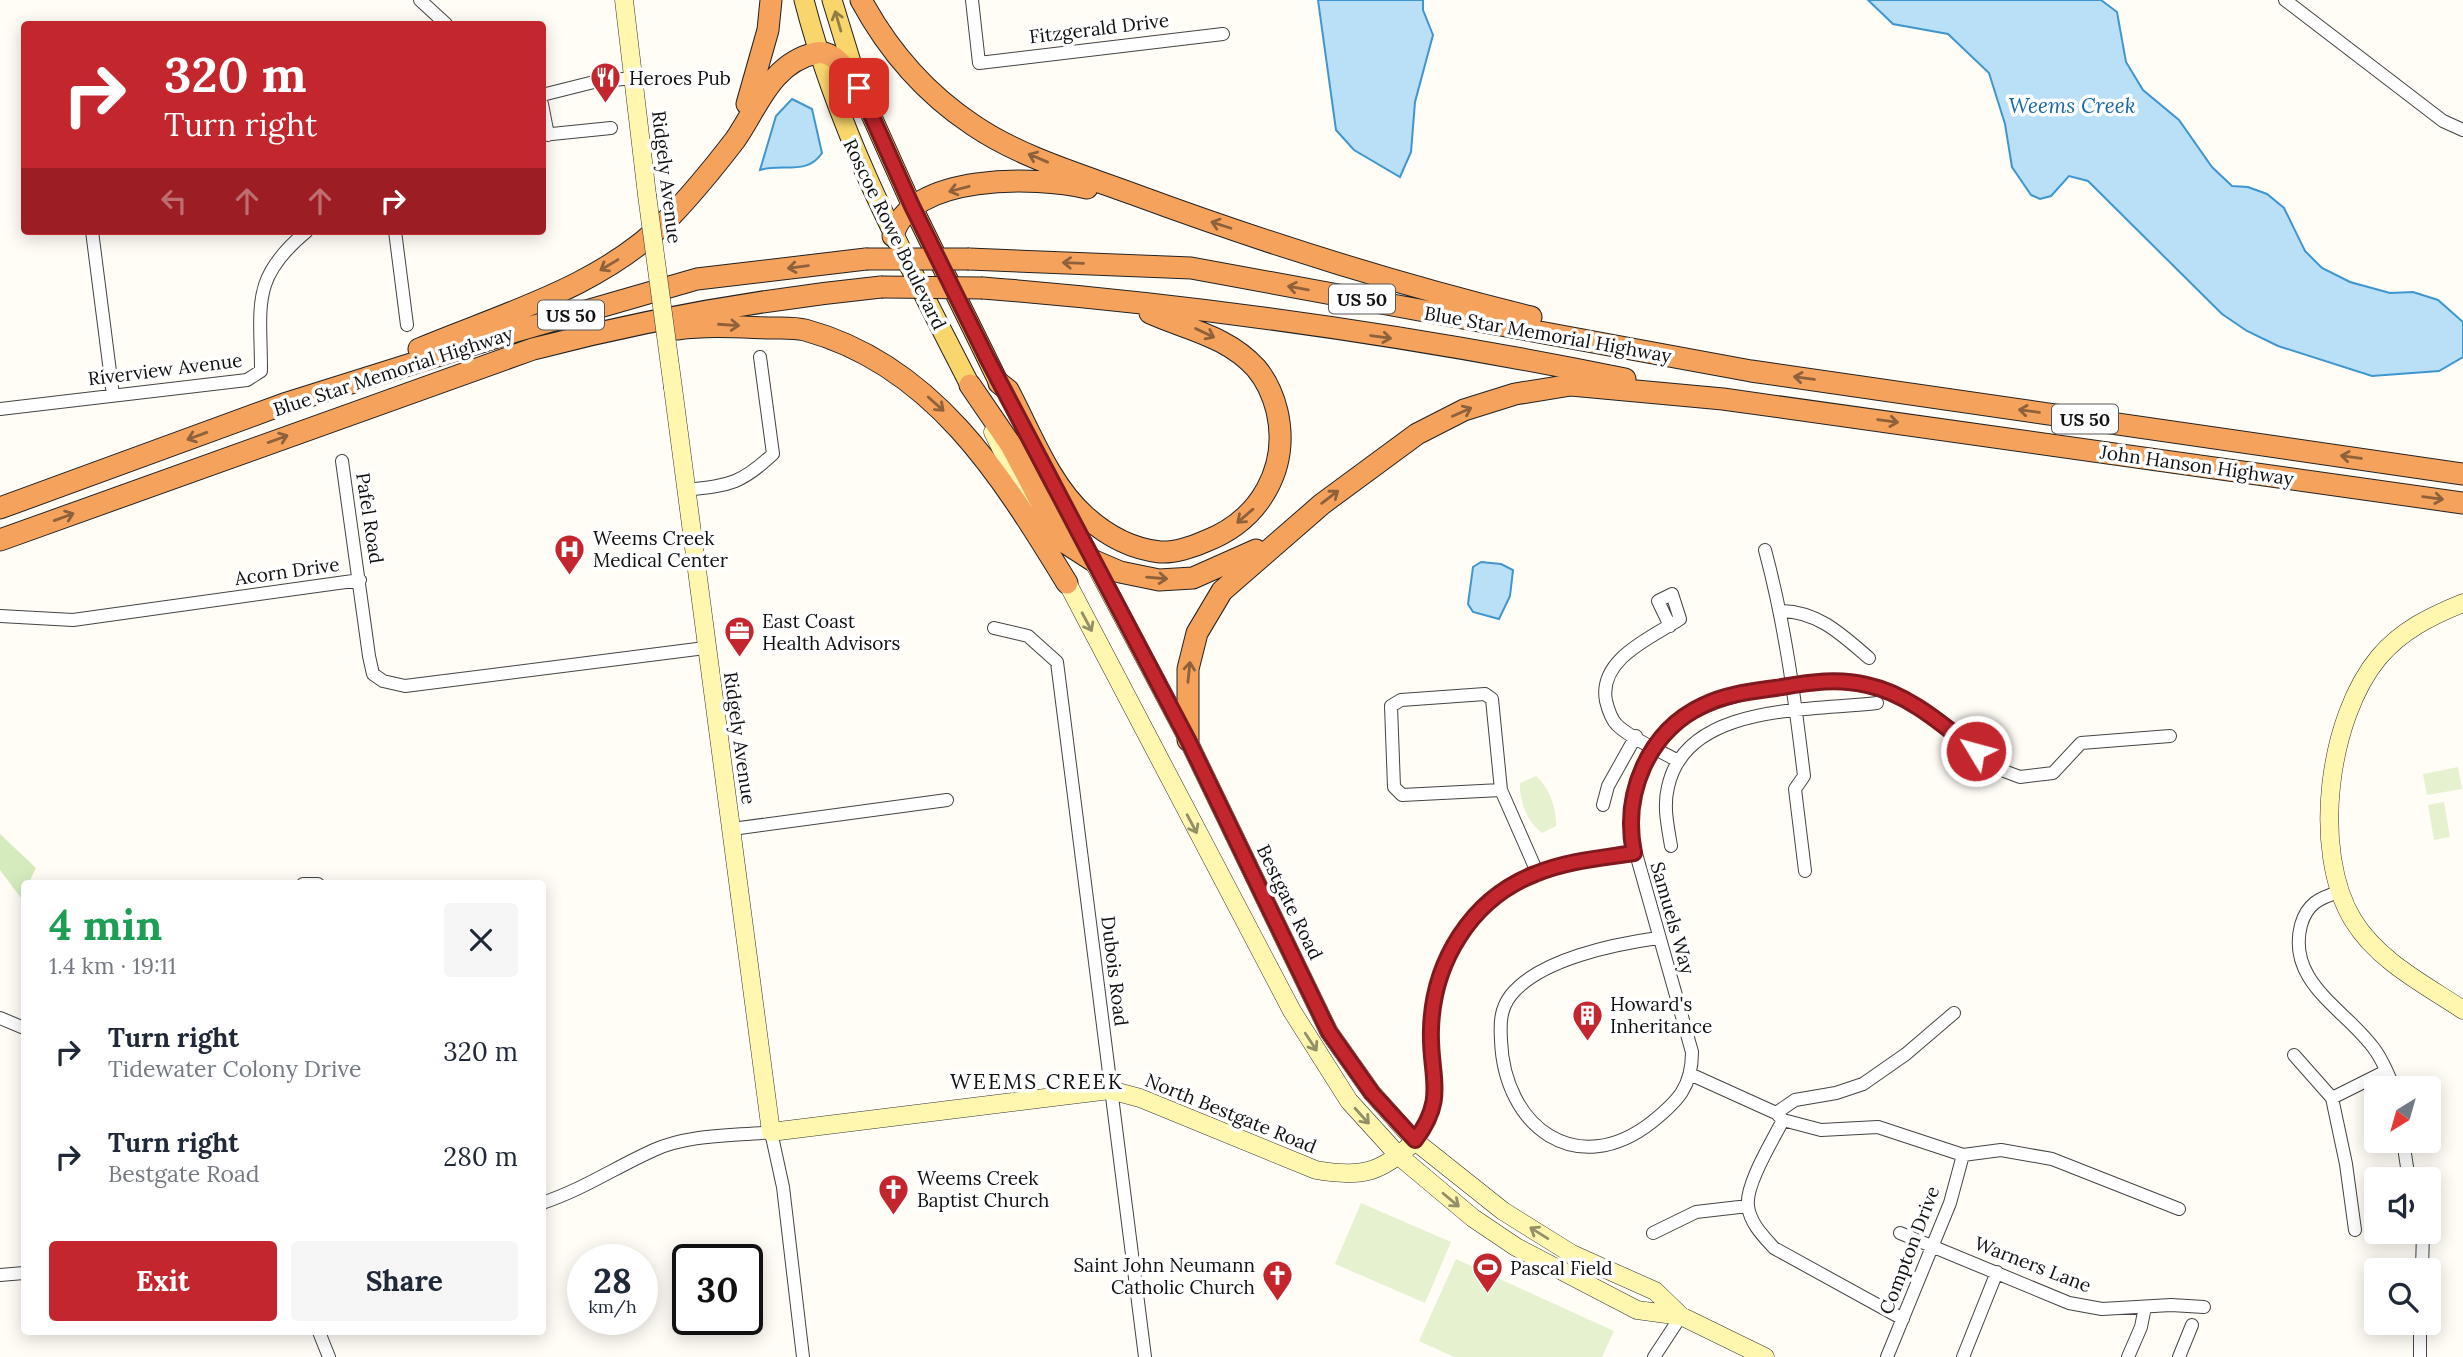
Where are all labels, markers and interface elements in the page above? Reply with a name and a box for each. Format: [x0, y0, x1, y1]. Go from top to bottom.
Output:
street label: Fitzgerald Drive [1028, 8, 1170, 48]
one-way arrow [831, 10, 844, 32]
text: 320 m [164, 43, 307, 105]
icon: right [49, 49, 140, 140]
pin [829, 58, 889, 118]
restaurant icon: Heroes Pub [589, 61, 623, 105]
place label: Heroes Pub [629, 66, 731, 90]
icon: arrive [840, 69, 878, 107]
water label: Weems Creek [2008, 92, 2136, 119]
text: Turn right [164, 104, 317, 145]
street label: Ridgely Avenue [647, 109, 687, 245]
street label: Roscoe Rowe Boulevard [838, 135, 952, 333]
one-way arrow [1028, 150, 1050, 163]
icon: left [155, 182, 193, 220]
icon: ahead [228, 182, 266, 220]
icon: ahead [301, 182, 339, 220]
icon: right [374, 182, 412, 220]
one-way arrow [948, 183, 971, 196]
one-way arrow [1211, 218, 1233, 230]
one-way arrow [1061, 257, 1084, 270]
one-way arrow [599, 258, 619, 272]
one-way arrow [787, 261, 810, 274]
one-way arrow [1287, 281, 1310, 294]
road number: US 50 [1329, 284, 1395, 314]
road number: US 50 [538, 300, 604, 330]
street label: Blue Star Memorial Highway [1422, 300, 1674, 368]
one-way arrow [717, 319, 740, 332]
street label: Blue Star Memorial Highway [270, 321, 516, 421]
one-way arrow [1194, 327, 1215, 341]
one-way arrow [1369, 330, 1392, 343]
street label: Riverview Avenue [86, 348, 244, 390]
one-way arrow [1793, 372, 1816, 385]
one-way arrow [927, 395, 944, 412]
one-way arrow [2018, 404, 2041, 417]
road number: US 50 [2052, 404, 2118, 433]
one-way arrow [1451, 405, 1473, 418]
one-way arrow [1876, 415, 1899, 428]
one-way arrow [187, 431, 209, 443]
one-way arrow [266, 432, 288, 444]
street label: John Hanson Highway [2098, 439, 2295, 490]
one-way arrow [2341, 451, 2363, 464]
street label: Pafel Road [351, 471, 389, 565]
one-way arrow [1320, 490, 1339, 505]
one-way arrow [2421, 492, 2444, 505]
one-way arrow [1236, 508, 1254, 524]
one-way arrow [53, 509, 75, 522]
place label: Weems Creek Medical Center [593, 526, 729, 572]
hospital icon: Weems Creek Medical Center [553, 532, 587, 576]
street label: Acorn Drive [232, 552, 341, 590]
one-way arrow [1145, 572, 1168, 585]
place label: East Coast Health Advisors [762, 609, 901, 655]
one-way arrow [1081, 611, 1094, 632]
office icon: East Coast Health Advisors [722, 615, 756, 659]
one-way arrow [1183, 661, 1196, 684]
street label: Ridgely Avenue [719, 670, 761, 806]
position arrow [1939, 714, 2013, 788]
one-way arrow [1186, 813, 1200, 834]
street label: Bestgate Road [1252, 840, 1328, 964]
street label: Samuels Way [1645, 859, 1701, 977]
text: 4 min [49, 898, 162, 952]
button: close [444, 903, 518, 977]
street label: Dubois Road [1096, 915, 1134, 1027]
text: 1.4 km · 19:11 [49, 951, 176, 980]
place label: Howard's Inheritance [1610, 992, 1712, 1038]
building icon: Howard's Inheritance [1570, 998, 1604, 1042]
text: Turn right [108, 1021, 239, 1054]
one-way arrow [1304, 1031, 1318, 1051]
icon: right [49, 1033, 87, 1071]
text: 320 m [443, 1035, 518, 1068]
text: Tidewater Colony Drive [108, 1054, 361, 1083]
district label: WEEMS CREEK [950, 1068, 1124, 1095]
street label: North Bestgate Road [1142, 1068, 1320, 1158]
north arrow [2364, 1076, 2441, 1153]
map controls [2364, 1076, 2441, 1335]
one-way arrow [1354, 1107, 1370, 1125]
text: Turn right [108, 1126, 239, 1159]
icon: right [49, 1138, 87, 1176]
text: 280 m [443, 1140, 518, 1173]
text: Bestgate Road [108, 1159, 260, 1188]
place label: Weems Creek Baptist Church [917, 1166, 1049, 1212]
button: sound [2364, 1167, 2441, 1244]
church icon: Weems Creek Baptist Church [877, 1172, 911, 1216]
street label: Compton Drive [1874, 1183, 1944, 1317]
one-way arrow [1442, 1192, 1460, 1207]
one-way arrow [1529, 1226, 1549, 1240]
street label: Warners Lane [1971, 1231, 2095, 1297]
button: Exit [49, 1241, 277, 1321]
button: Share [291, 1241, 518, 1321]
speed limit sign: 30 [672, 1244, 763, 1335]
sports icon: Pascal Field [1470, 1251, 1504, 1295]
place label: Saint John Neumann Catholic Church [1074, 1253, 1255, 1299]
place label: Pascal Field [1510, 1256, 1613, 1280]
text: 28 [593, 1258, 632, 1303]
button: search [2364, 1258, 2441, 1335]
church icon: Saint John Neumann Catholic Church [1261, 1259, 1295, 1303]
text: km/h [588, 1295, 637, 1318]

